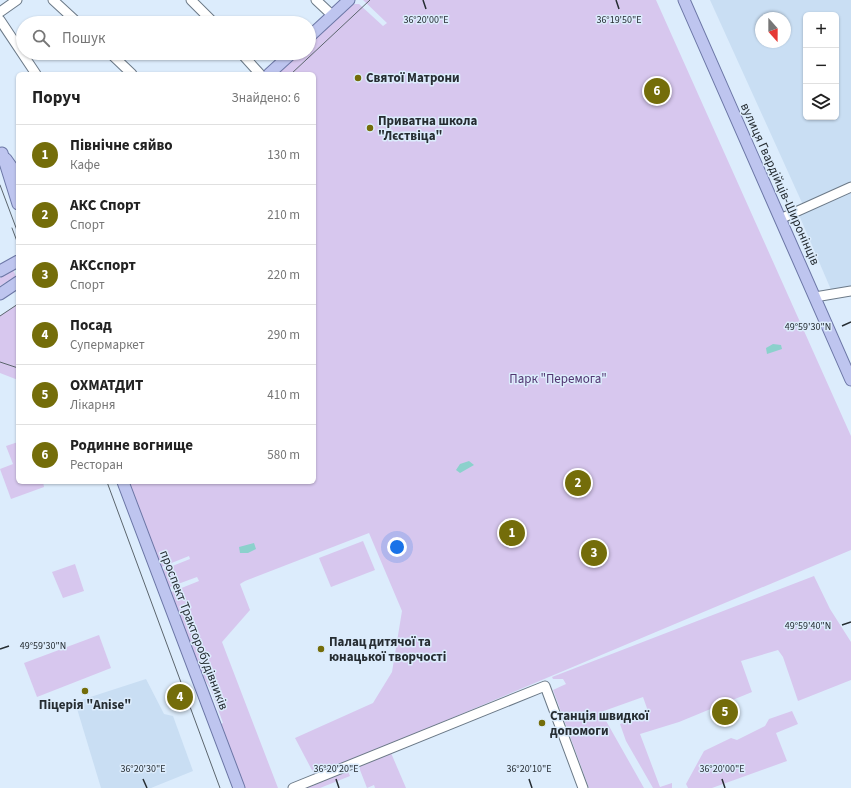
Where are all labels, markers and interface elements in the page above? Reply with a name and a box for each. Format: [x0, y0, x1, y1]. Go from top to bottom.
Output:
north arrow [755, 12, 791, 48]
map controls [803, 12, 839, 120]
button: + [803, 12, 839, 48]
text: 36°20'00"E [403, 13, 449, 27]
text: 36°19'50"E [596, 13, 642, 27]
search box [16, 16, 316, 60]
icon: search [30, 27, 52, 49]
text: Пошук [62, 28, 105, 49]
button: − [803, 48, 839, 84]
place label: Святої Матрони [366, 69, 460, 87]
marker: Святої Матрони [353, 73, 363, 83]
pin: 6 [644, 76, 670, 106]
button: layers [803, 84, 839, 120]
text: Поруч [32, 86, 81, 110]
text: Знайдено: 6 [232, 89, 300, 107]
street label: вулиця Гвардійців-Широнінців [736, 100, 824, 268]
place label: Приватна школа "Лєствіца" [378, 112, 477, 145]
marker: Приватна школа "Лєствіца" [365, 123, 375, 133]
text: Північне сяйво [70, 135, 173, 156]
text: 1 [42, 146, 48, 164]
text: 130 m [267, 146, 300, 164]
text: Кафе [70, 156, 100, 174]
text: АКС Спорт [70, 195, 141, 216]
text: 2 [42, 206, 48, 224]
text: 210 m [267, 206, 300, 224]
text: Спорт [70, 216, 105, 234]
text: АКСспорт [70, 255, 136, 276]
text: 3 [42, 266, 48, 284]
text: 220 m [267, 266, 300, 284]
text: Спорт [70, 276, 105, 294]
text: Посад [70, 315, 112, 336]
text: 49°59'30"N [785, 320, 831, 334]
text: 4 [42, 326, 48, 344]
text: 290 m [267, 326, 300, 344]
text: Супермаркет [70, 336, 145, 354]
park label: Парк "Перемога" [509, 370, 607, 388]
text: ОХМАТДИТ [70, 375, 143, 396]
text: 5 [42, 386, 48, 404]
text: 410 m [267, 386, 300, 404]
text: Лікарня [70, 396, 115, 414]
text: Родинне вогнище [70, 435, 193, 456]
text: 6 [42, 446, 48, 464]
text: 580 m [267, 446, 300, 464]
text: Ресторан [70, 456, 123, 474]
pin: 2 [565, 468, 591, 498]
pin: 1 [499, 518, 525, 548]
your location [387, 537, 407, 557]
pin: 3 [581, 538, 607, 568]
street label: проспект Тракторобудівників [155, 548, 233, 713]
text: 49°59'40"N [785, 619, 831, 633]
place label: Палац дитячої та юнацької творчості [329, 633, 446, 666]
text: 49°59'30"N [20, 639, 66, 653]
marker: Палац дитячої та юнацької творчості [316, 644, 326, 654]
pin: 4 [167, 682, 193, 712]
marker: Піцерія "Anise" [80, 686, 90, 696]
place label: Піцерія "Anise" [39, 696, 131, 714]
pin: 5 [712, 697, 738, 727]
place label: Станція швидкої допомоги [550, 707, 650, 740]
marker: Станція швидкої допомоги [537, 718, 547, 728]
text: 36°20'30"E [120, 762, 166, 776]
text: 36°20'20"E [313, 762, 359, 776]
text: 36°20'10"E [506, 762, 552, 776]
text: 36°20'00"E [699, 762, 745, 776]

